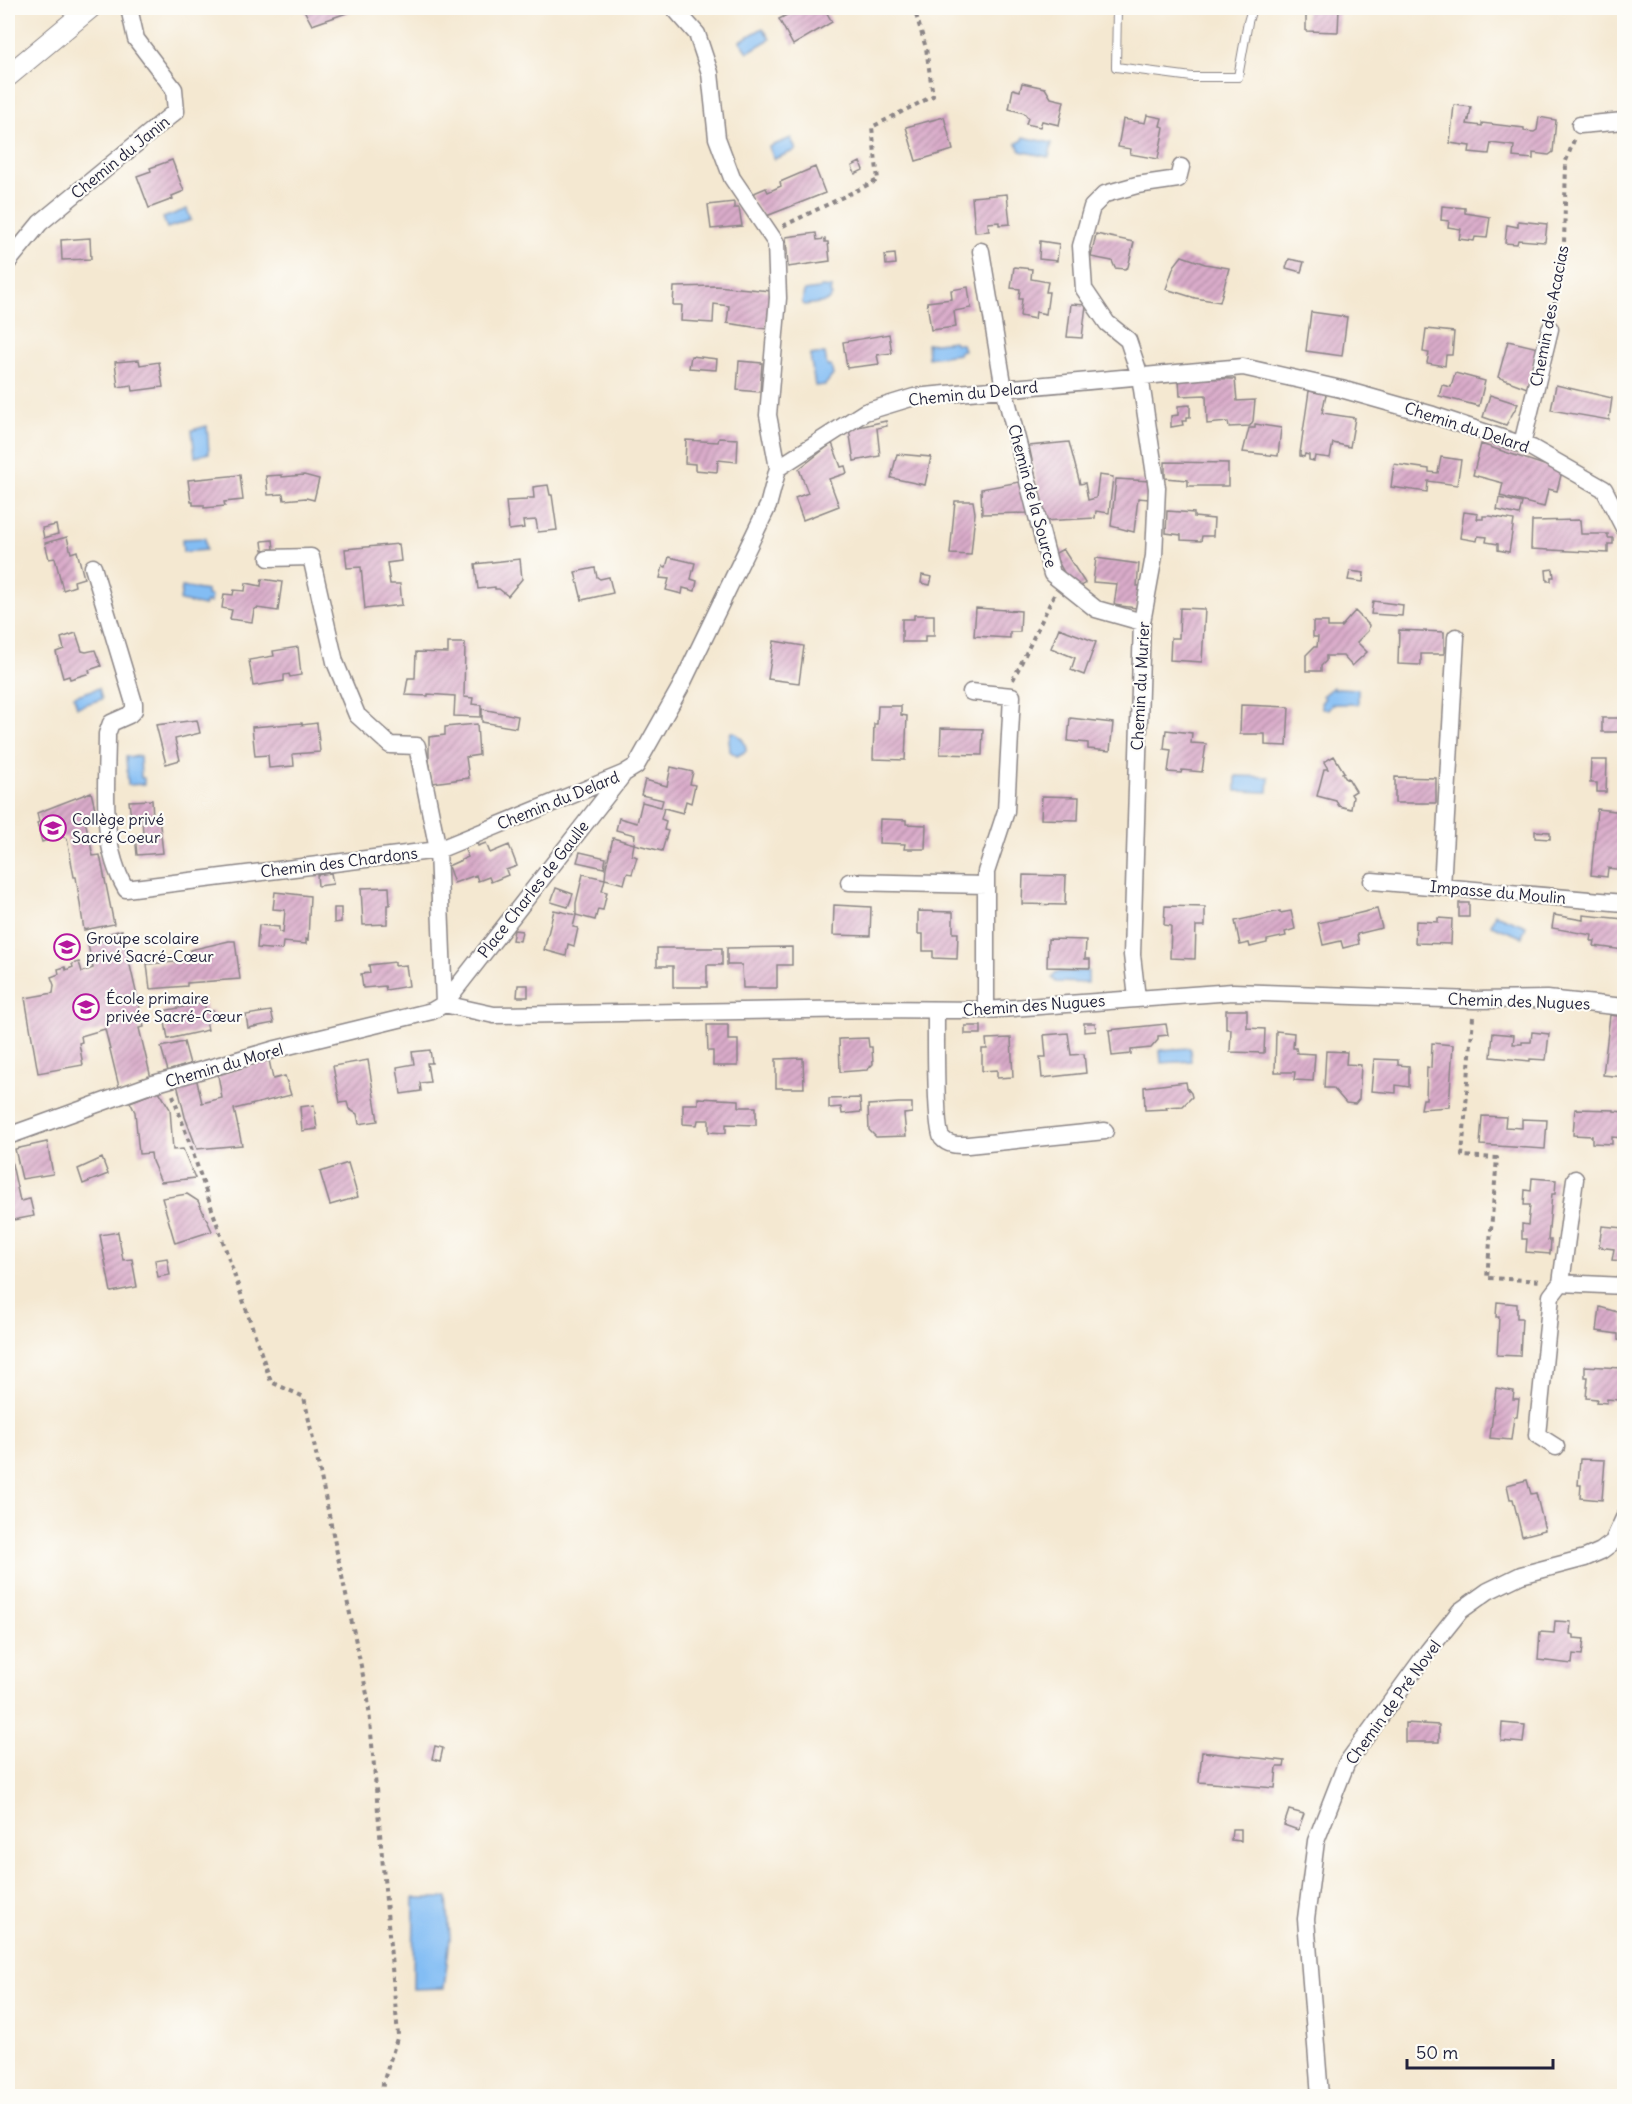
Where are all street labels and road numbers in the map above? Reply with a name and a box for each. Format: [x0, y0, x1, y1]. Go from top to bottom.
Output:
street label: Chemin du Janin [67, 111, 173, 203]
street label: Chemin des Acacias [1525, 244, 1573, 388]
street label: Chemin du Delard [907, 376, 1039, 410]
street label: Chemin du Delard [1402, 397, 1532, 457]
street label: Chemin de la Source [1004, 422, 1062, 570]
street label: Chemin du Murier [1127, 621, 1153, 751]
street label: Chemin du Delard [494, 766, 622, 834]
street label: Place Charles de Gaulle [473, 816, 593, 962]
street label: Chemin des Chardons [259, 842, 419, 882]
street label: Impasse du Moulin [1429, 876, 1567, 908]
street label: Chemin des Nugues [1447, 989, 1591, 1013]
street label: Chemin des Nugues [962, 990, 1106, 1020]
street label: Chemin du Morel [163, 1039, 285, 1091]
street label: Chemin de Pré Novel [1341, 1636, 1445, 1768]

